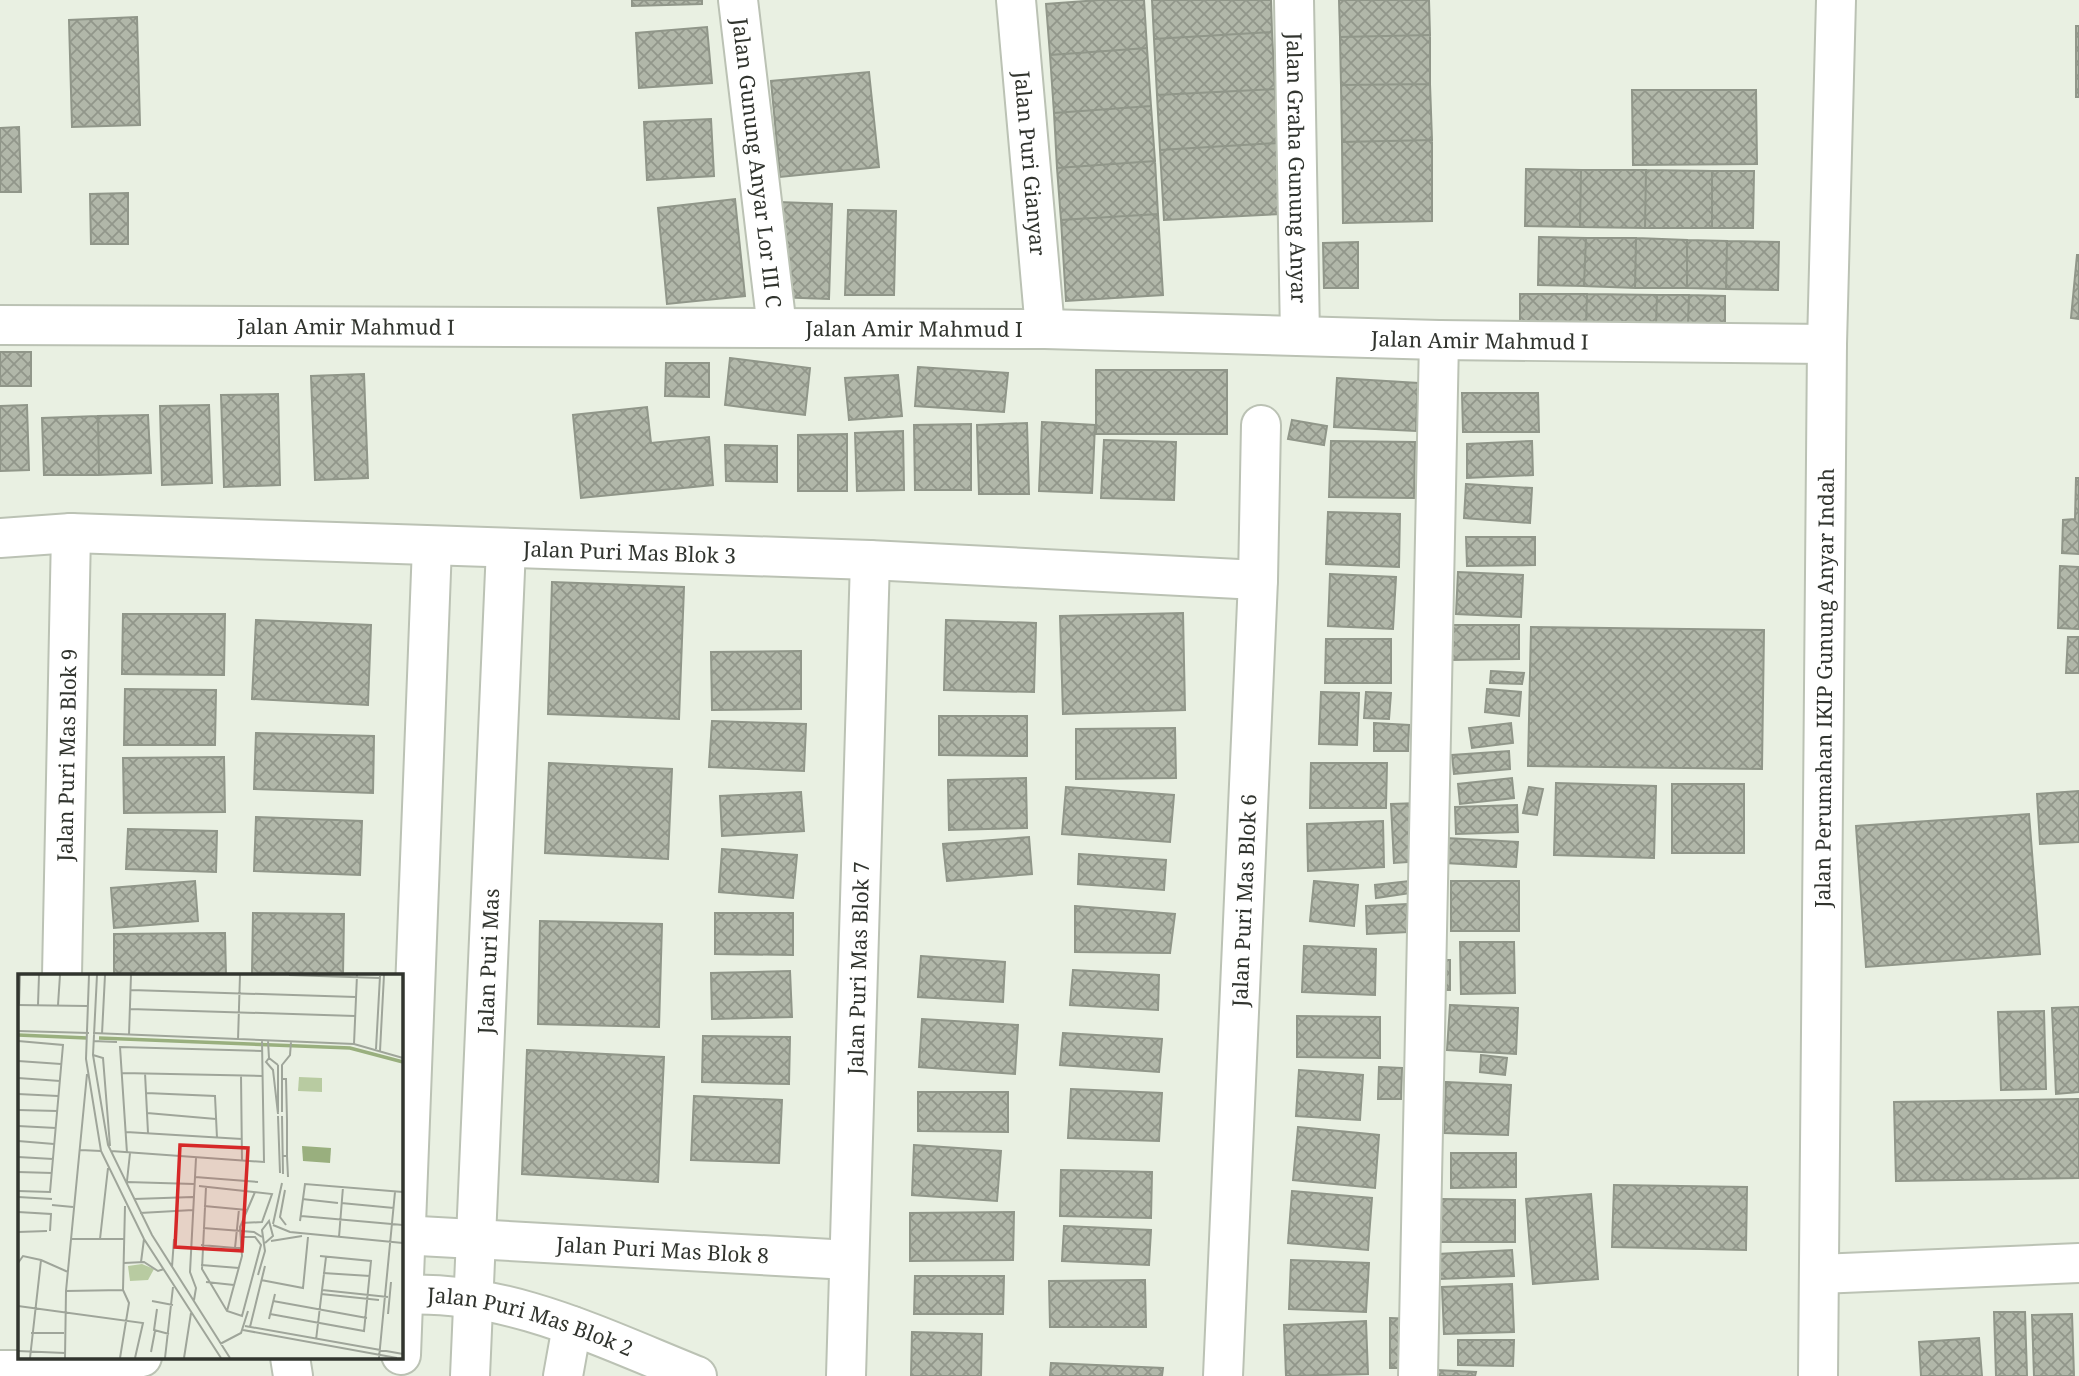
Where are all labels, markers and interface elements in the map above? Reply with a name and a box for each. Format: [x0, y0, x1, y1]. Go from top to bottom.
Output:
street label: Jalan Gunung Anyar Lor III C [726, 16, 788, 309]
street label: Jalan Graha Gunung Anyar [1281, 31, 1313, 304]
street label: Jalan Puri Gianyar [1008, 69, 1052, 257]
street label: Jalan Amir Mahmud I [236, 312, 455, 341]
street label: Jalan Amir Mahmud I [804, 314, 1023, 343]
street label: Jalan Amir Mahmud I [1370, 324, 1589, 356]
street label: Jalan Perumahan IKIP Gunung Anyar Indah [1808, 468, 1840, 909]
street label: Jalan Puri Mas Blok 3 [521, 534, 737, 569]
street label: Jalan Puri Mas Blok 9 [50, 648, 83, 863]
street label: Jalan Puri Mas Blok 6 [1225, 793, 1263, 1009]
street label: Jalan Puri Mas Blok 7 [841, 861, 875, 1076]
street label: Jalan Puri Mas [471, 888, 505, 1036]
inset map [18, 974, 402, 1358]
street label: Jalan Puri Mas Blok 8 [554, 1230, 770, 1270]
street label: Jalan Puri Mas Blok 2 [426, 1281, 638, 1362]

